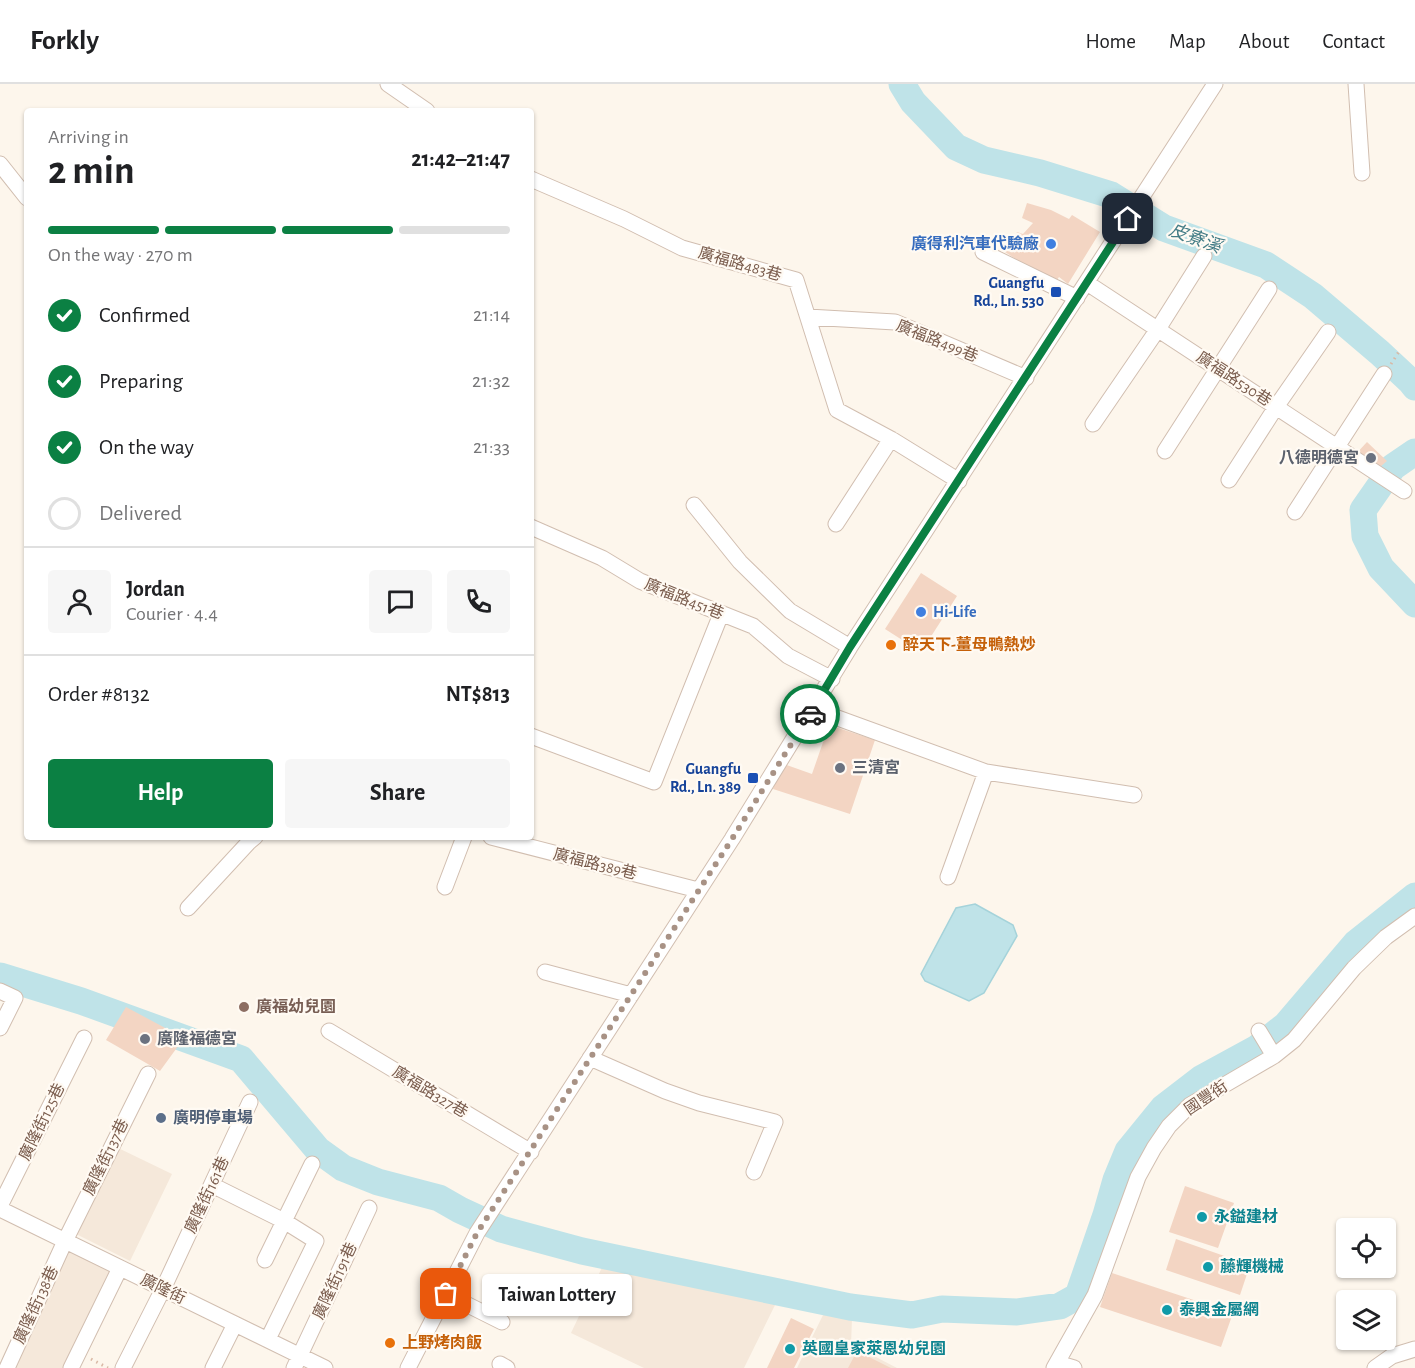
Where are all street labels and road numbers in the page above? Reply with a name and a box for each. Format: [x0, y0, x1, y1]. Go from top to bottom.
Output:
street label: 廣福路483巷 [697, 244, 784, 284]
street label: 廣福路499巷 [894, 316, 981, 365]
street label: 廣福路530巷 [1194, 348, 1275, 409]
street label: 廣福路451巷 [642, 575, 726, 622]
street label: 廣福路389巷 [551, 845, 639, 882]
street label: 廣福路327巷 [390, 1063, 471, 1121]
street label: 國豐街 [1181, 1077, 1230, 1118]
street label: 廣隆街125巷 [16, 1081, 67, 1163]
street label: 廣隆街137巷 [80, 1116, 131, 1198]
street label: 廣隆街161巷 [181, 1154, 232, 1236]
street label: 廣隆街191巷 [309, 1240, 360, 1322]
street label: 廣隆街138巷 [10, 1263, 61, 1346]
street label: 廣隆街 [138, 1270, 189, 1307]

